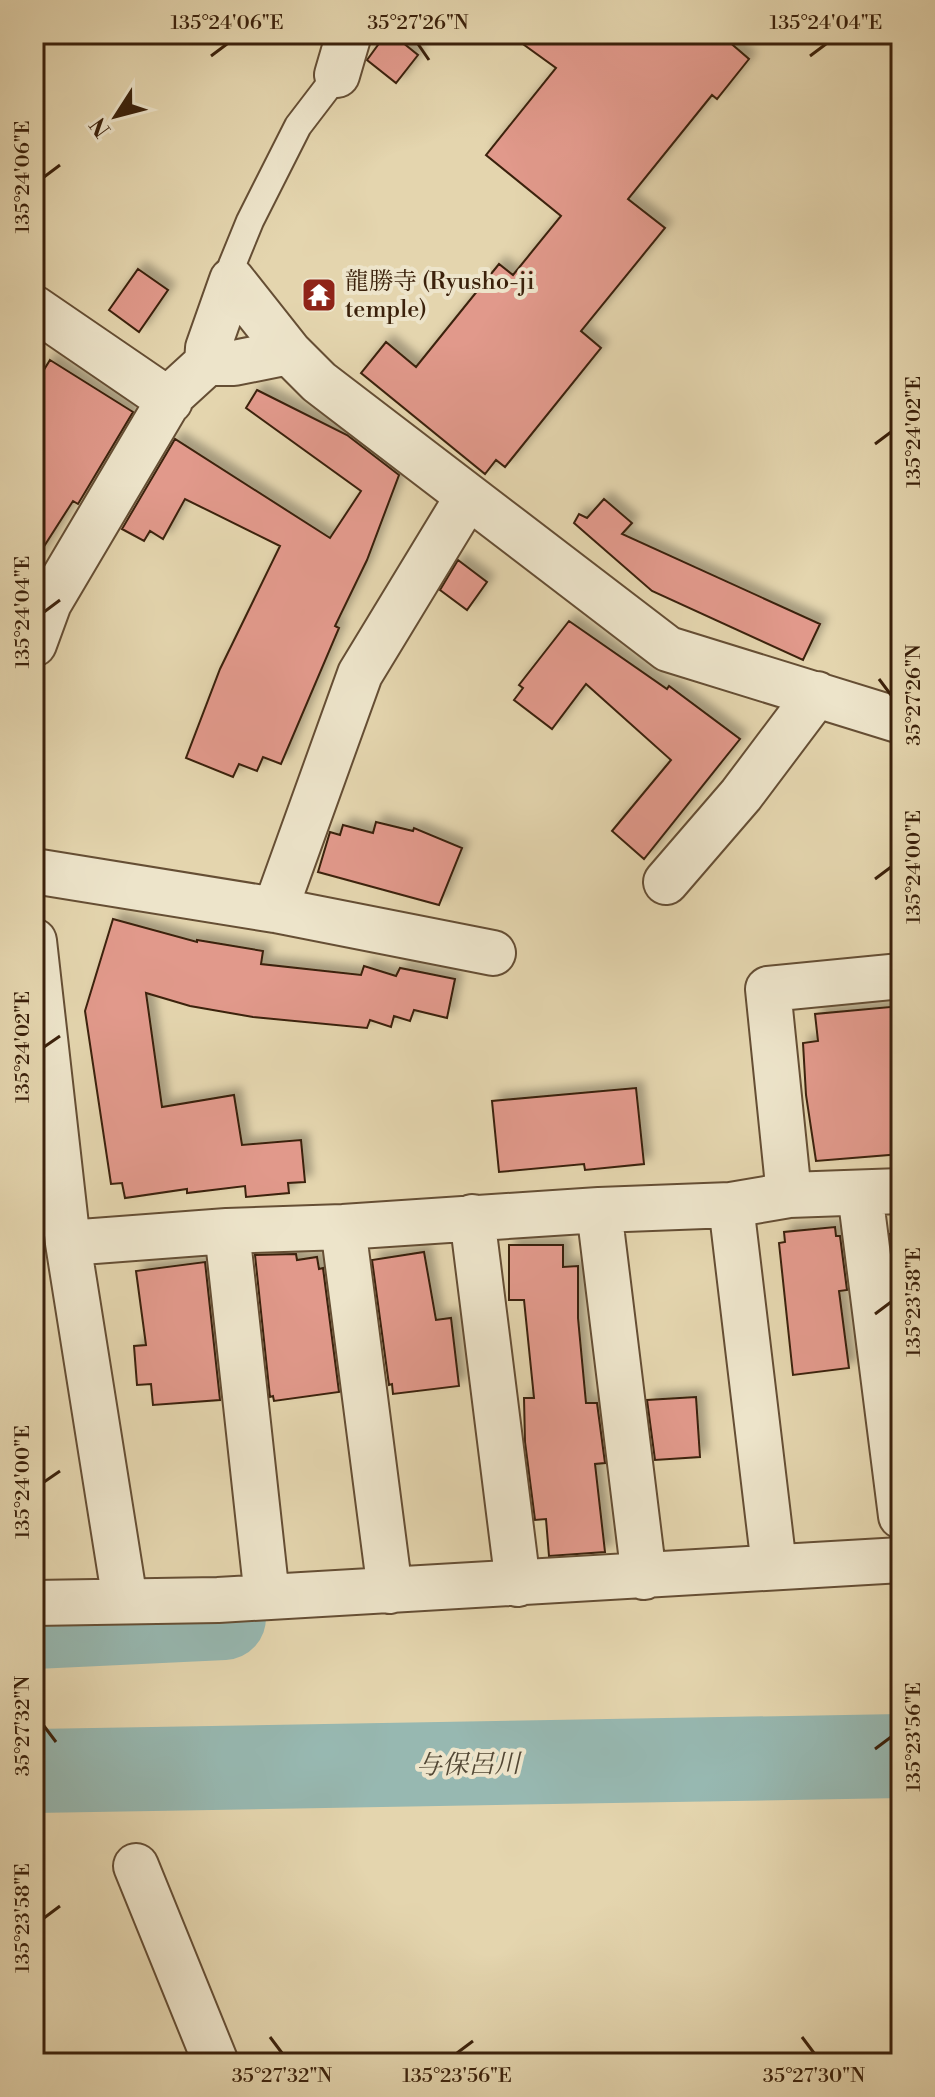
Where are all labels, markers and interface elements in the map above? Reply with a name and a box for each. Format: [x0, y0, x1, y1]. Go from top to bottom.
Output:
text: 135°24'06"E [171, 11, 283, 36]
text: 35°27'26"N [367, 11, 469, 36]
text: 135°24'04"E [770, 11, 882, 36]
north arrow [76, 76, 156, 156]
text: N [85, 111, 117, 142]
text: 135°24'06"E [11, 121, 36, 233]
place label: 龍勝寺 (Ryusho-ji temple) [345, 267, 535, 325]
temple icon: 龍勝寺 (Ryusho-ji temple) [300, 276, 338, 314]
text: 135°24'02"E [902, 376, 927, 488]
text: 135°24'04"E [11, 556, 36, 668]
text: 35°27'26"N [902, 644, 927, 746]
text: 135°24'00"E [902, 810, 927, 924]
text: 135°24'02"E [11, 991, 36, 1103]
text: 135°23'58"E [902, 1247, 927, 1357]
text: 135°24'00"E [11, 1425, 36, 1539]
text: 35°27'32"N [11, 1676, 36, 1776]
text: 135°23'56"E [902, 1682, 927, 1792]
water label: 与保呂川 [416, 1748, 523, 1782]
text: 135°23'58"E [11, 1863, 36, 1973]
text: 35°27'32"N [232, 2064, 332, 2089]
text: 135°23'56"E [402, 2064, 512, 2089]
text: 35°27'30"N [763, 2064, 865, 2089]

